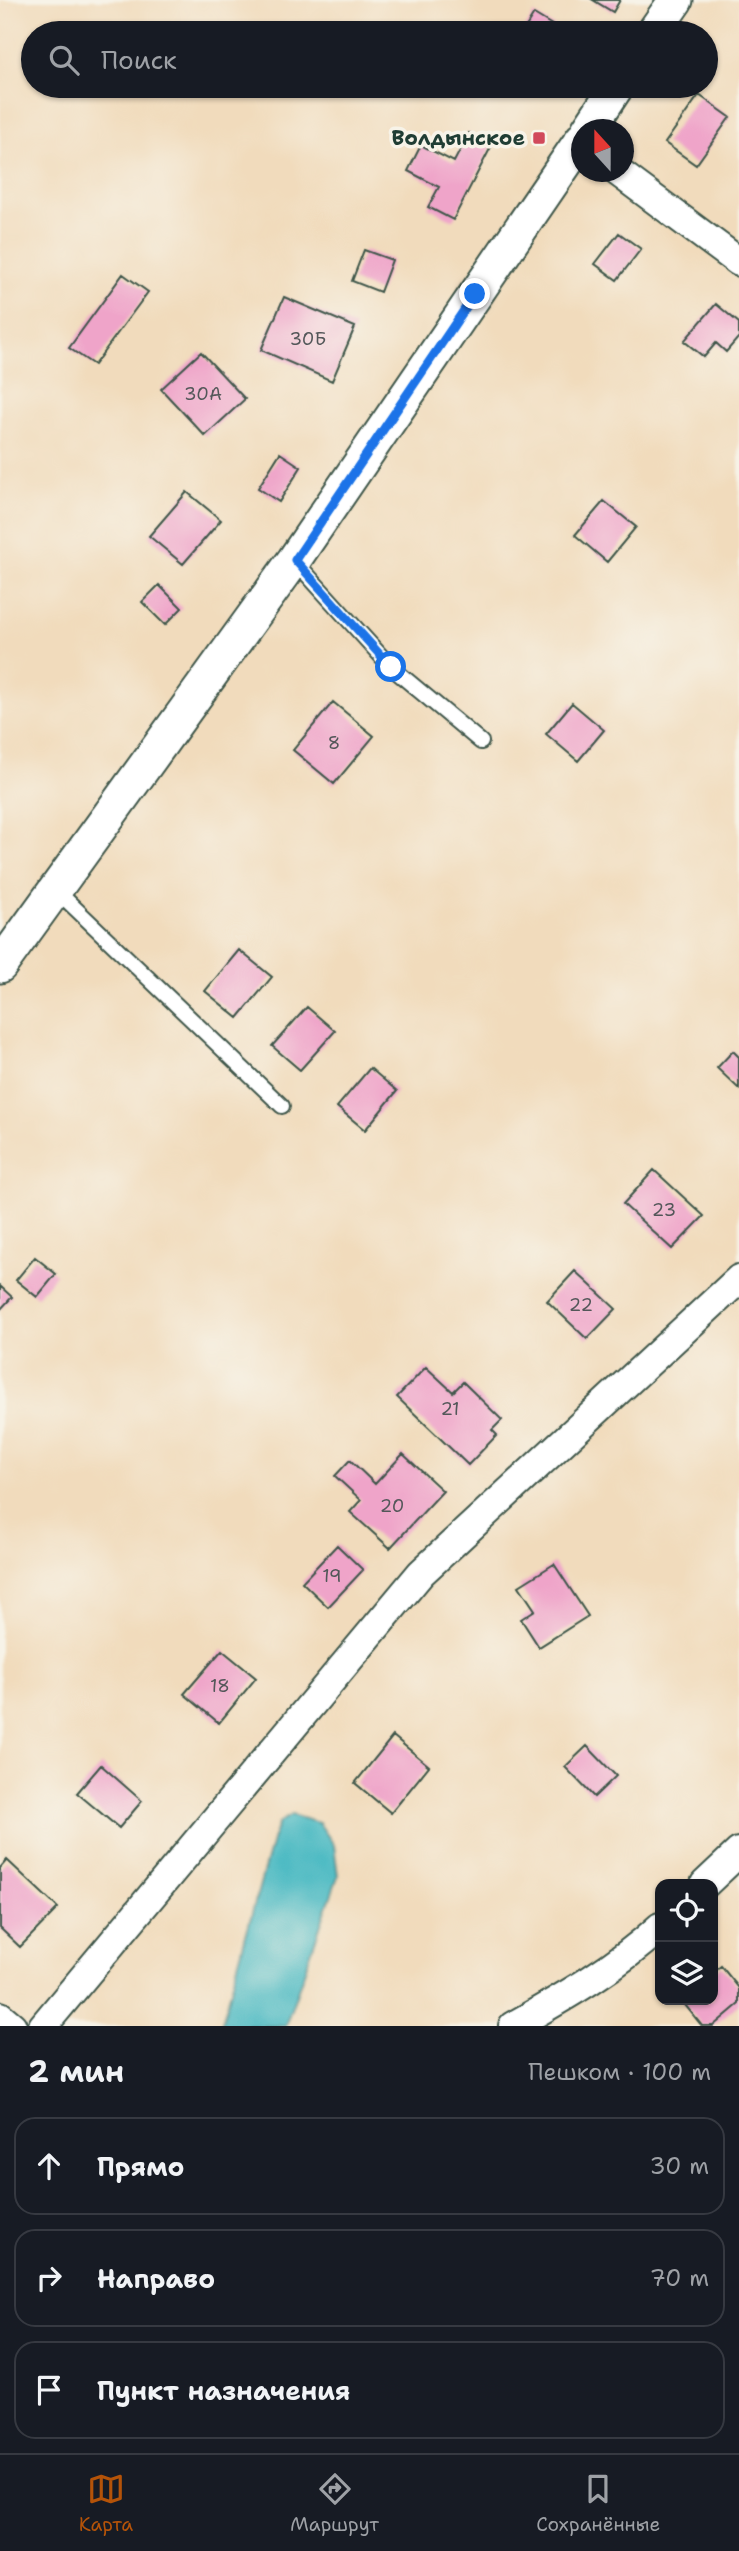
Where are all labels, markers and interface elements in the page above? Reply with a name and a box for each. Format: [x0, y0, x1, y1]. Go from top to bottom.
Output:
search box [21, 21, 718, 98]
icon: search [45, 41, 83, 79]
text: Поиск [101, 42, 177, 77]
north arrow [571, 119, 634, 182]
place label: Волдынское [391, 124, 525, 152]
marker: Волдынское [531, 130, 547, 146]
route end [459, 278, 490, 309]
house number: 30Б [290, 327, 326, 351]
house number: 30А [184, 382, 222, 406]
route start [375, 651, 406, 682]
house number: 8 [328, 731, 340, 755]
house number: 23 [652, 1198, 676, 1222]
house number: 22 [569, 1293, 593, 1317]
house number: 21 [440, 1397, 460, 1421]
house number: 20 [380, 1494, 404, 1518]
house number: 19 [322, 1564, 342, 1588]
house number: 18 [210, 1674, 230, 1698]
map controls [655, 1879, 718, 2005]
button: locate [655, 1879, 718, 1942]
button: layers [655, 1942, 718, 2005]
text: 2 мин [28, 2051, 124, 2092]
text: Пешком · 100 m [528, 2057, 711, 2087]
icon: ahead [30, 2147, 68, 2185]
text: Прямо [97, 2149, 185, 2184]
text: 30 m [650, 2151, 709, 2181]
icon: right [30, 2259, 68, 2297]
text: Направо [97, 2261, 215, 2296]
text: 70 m [650, 2263, 709, 2293]
icon: arrive [30, 2371, 68, 2409]
text: Пункт назначения [97, 2373, 350, 2408]
tab: Карта [79, 2470, 133, 2537]
tab: Маршрут [290, 2470, 379, 2537]
tab: Сохранённые [536, 2470, 660, 2537]

